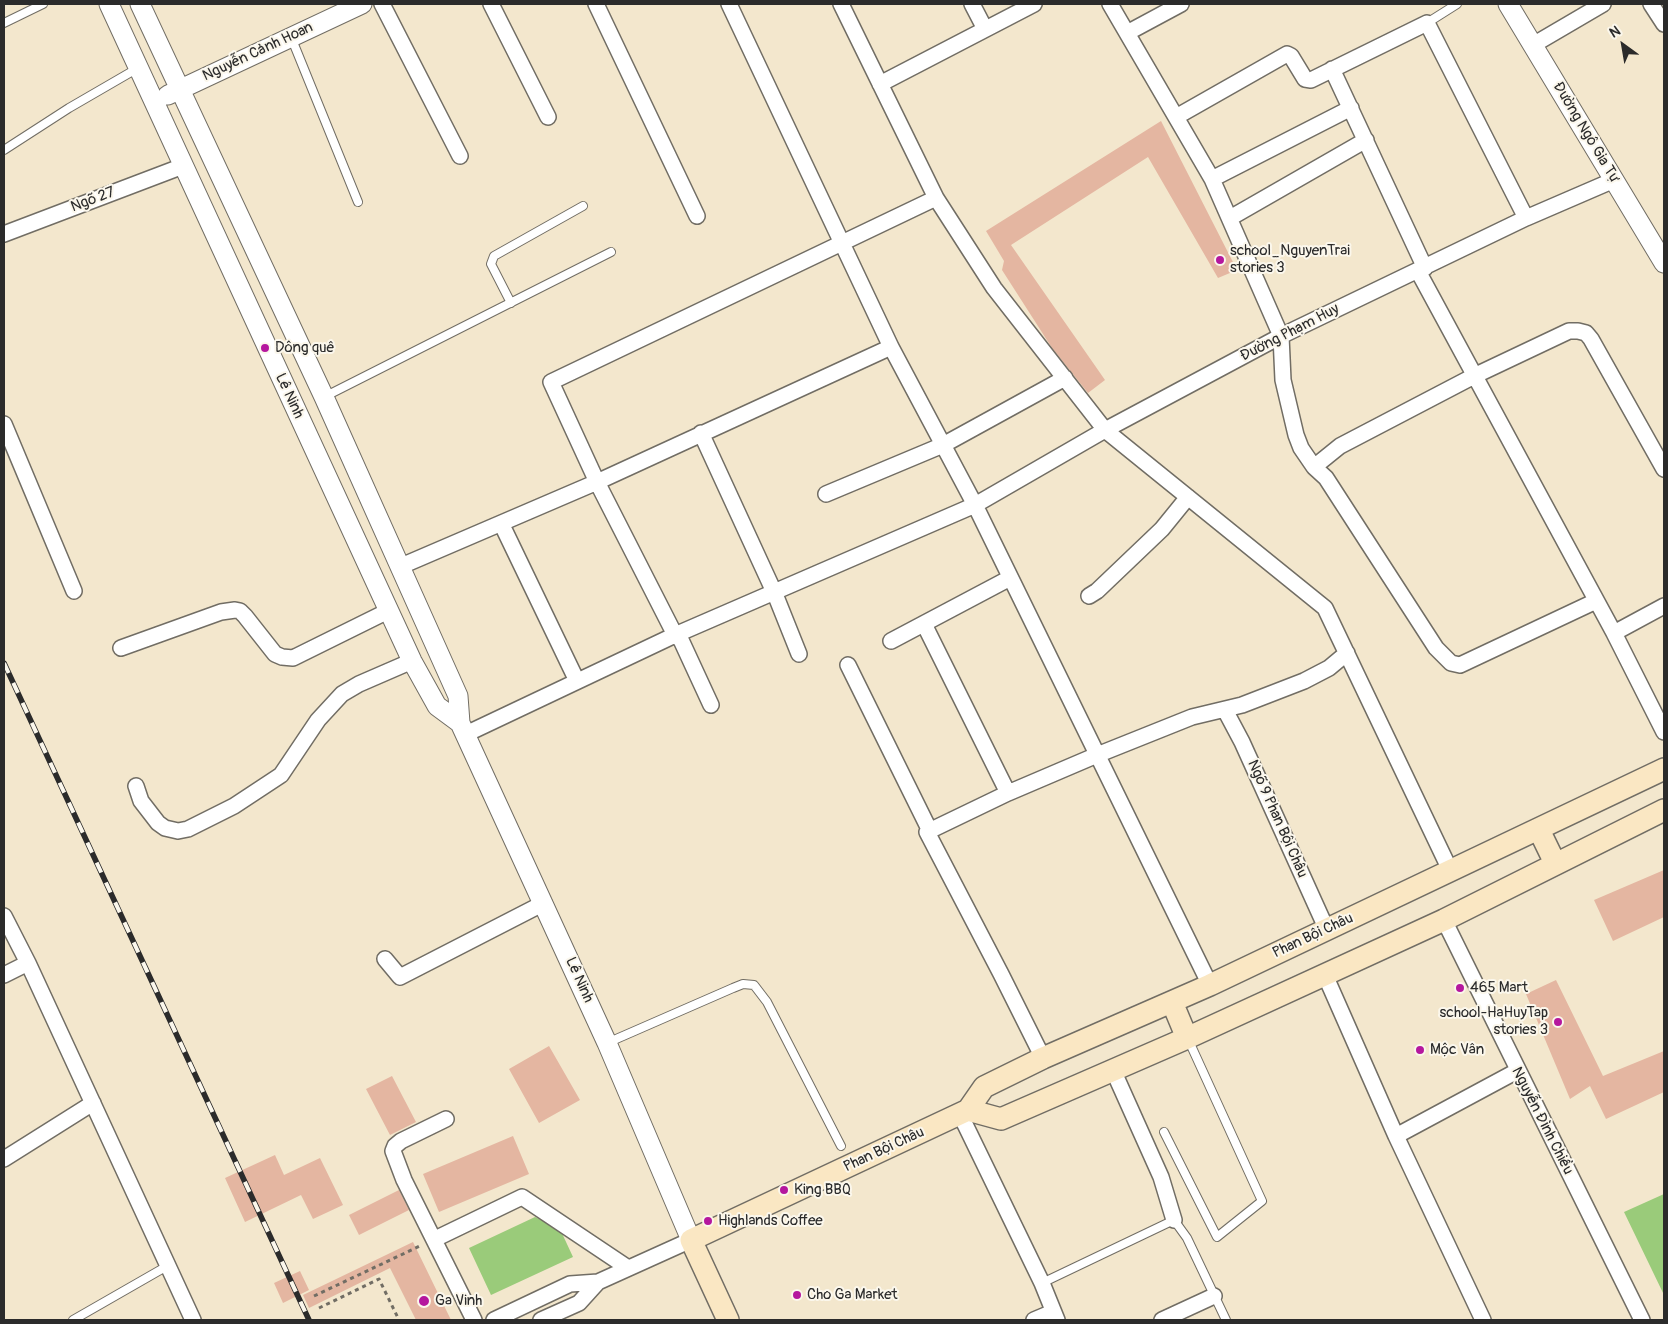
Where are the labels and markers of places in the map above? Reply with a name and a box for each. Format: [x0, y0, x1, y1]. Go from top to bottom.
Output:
place label: school_NguyenTrai stories 3 [1230, 242, 1350, 277]
marker: school_NguyenTrai stories 3 [1214, 254, 1226, 266]
place label: Dông quê [275, 339, 334, 357]
marker: Dông quê [259, 342, 271, 354]
place label: 465 Mart [1470, 979, 1528, 997]
marker: 465 Mart [1454, 982, 1466, 994]
place label: school-HaHuyTap stories 3 [1440, 1004, 1548, 1039]
marker: school-HaHuyTap stories 3 [1552, 1016, 1564, 1028]
place label: Mộc Vân [1430, 1041, 1484, 1059]
marker: Mộc Vân [1414, 1044, 1426, 1056]
place label: King BBQ [794, 1181, 851, 1199]
marker: King BBQ [778, 1184, 790, 1196]
place label: Highlands Coffee [718, 1212, 823, 1230]
marker: Highlands Coffee [702, 1215, 714, 1227]
place label: Cho Ga Market [807, 1286, 898, 1304]
marker: Cho Ga Market [791, 1289, 803, 1301]
place label: Ga Vinh [435, 1292, 482, 1310]
marker: Ga Vinh [417, 1294, 431, 1308]

